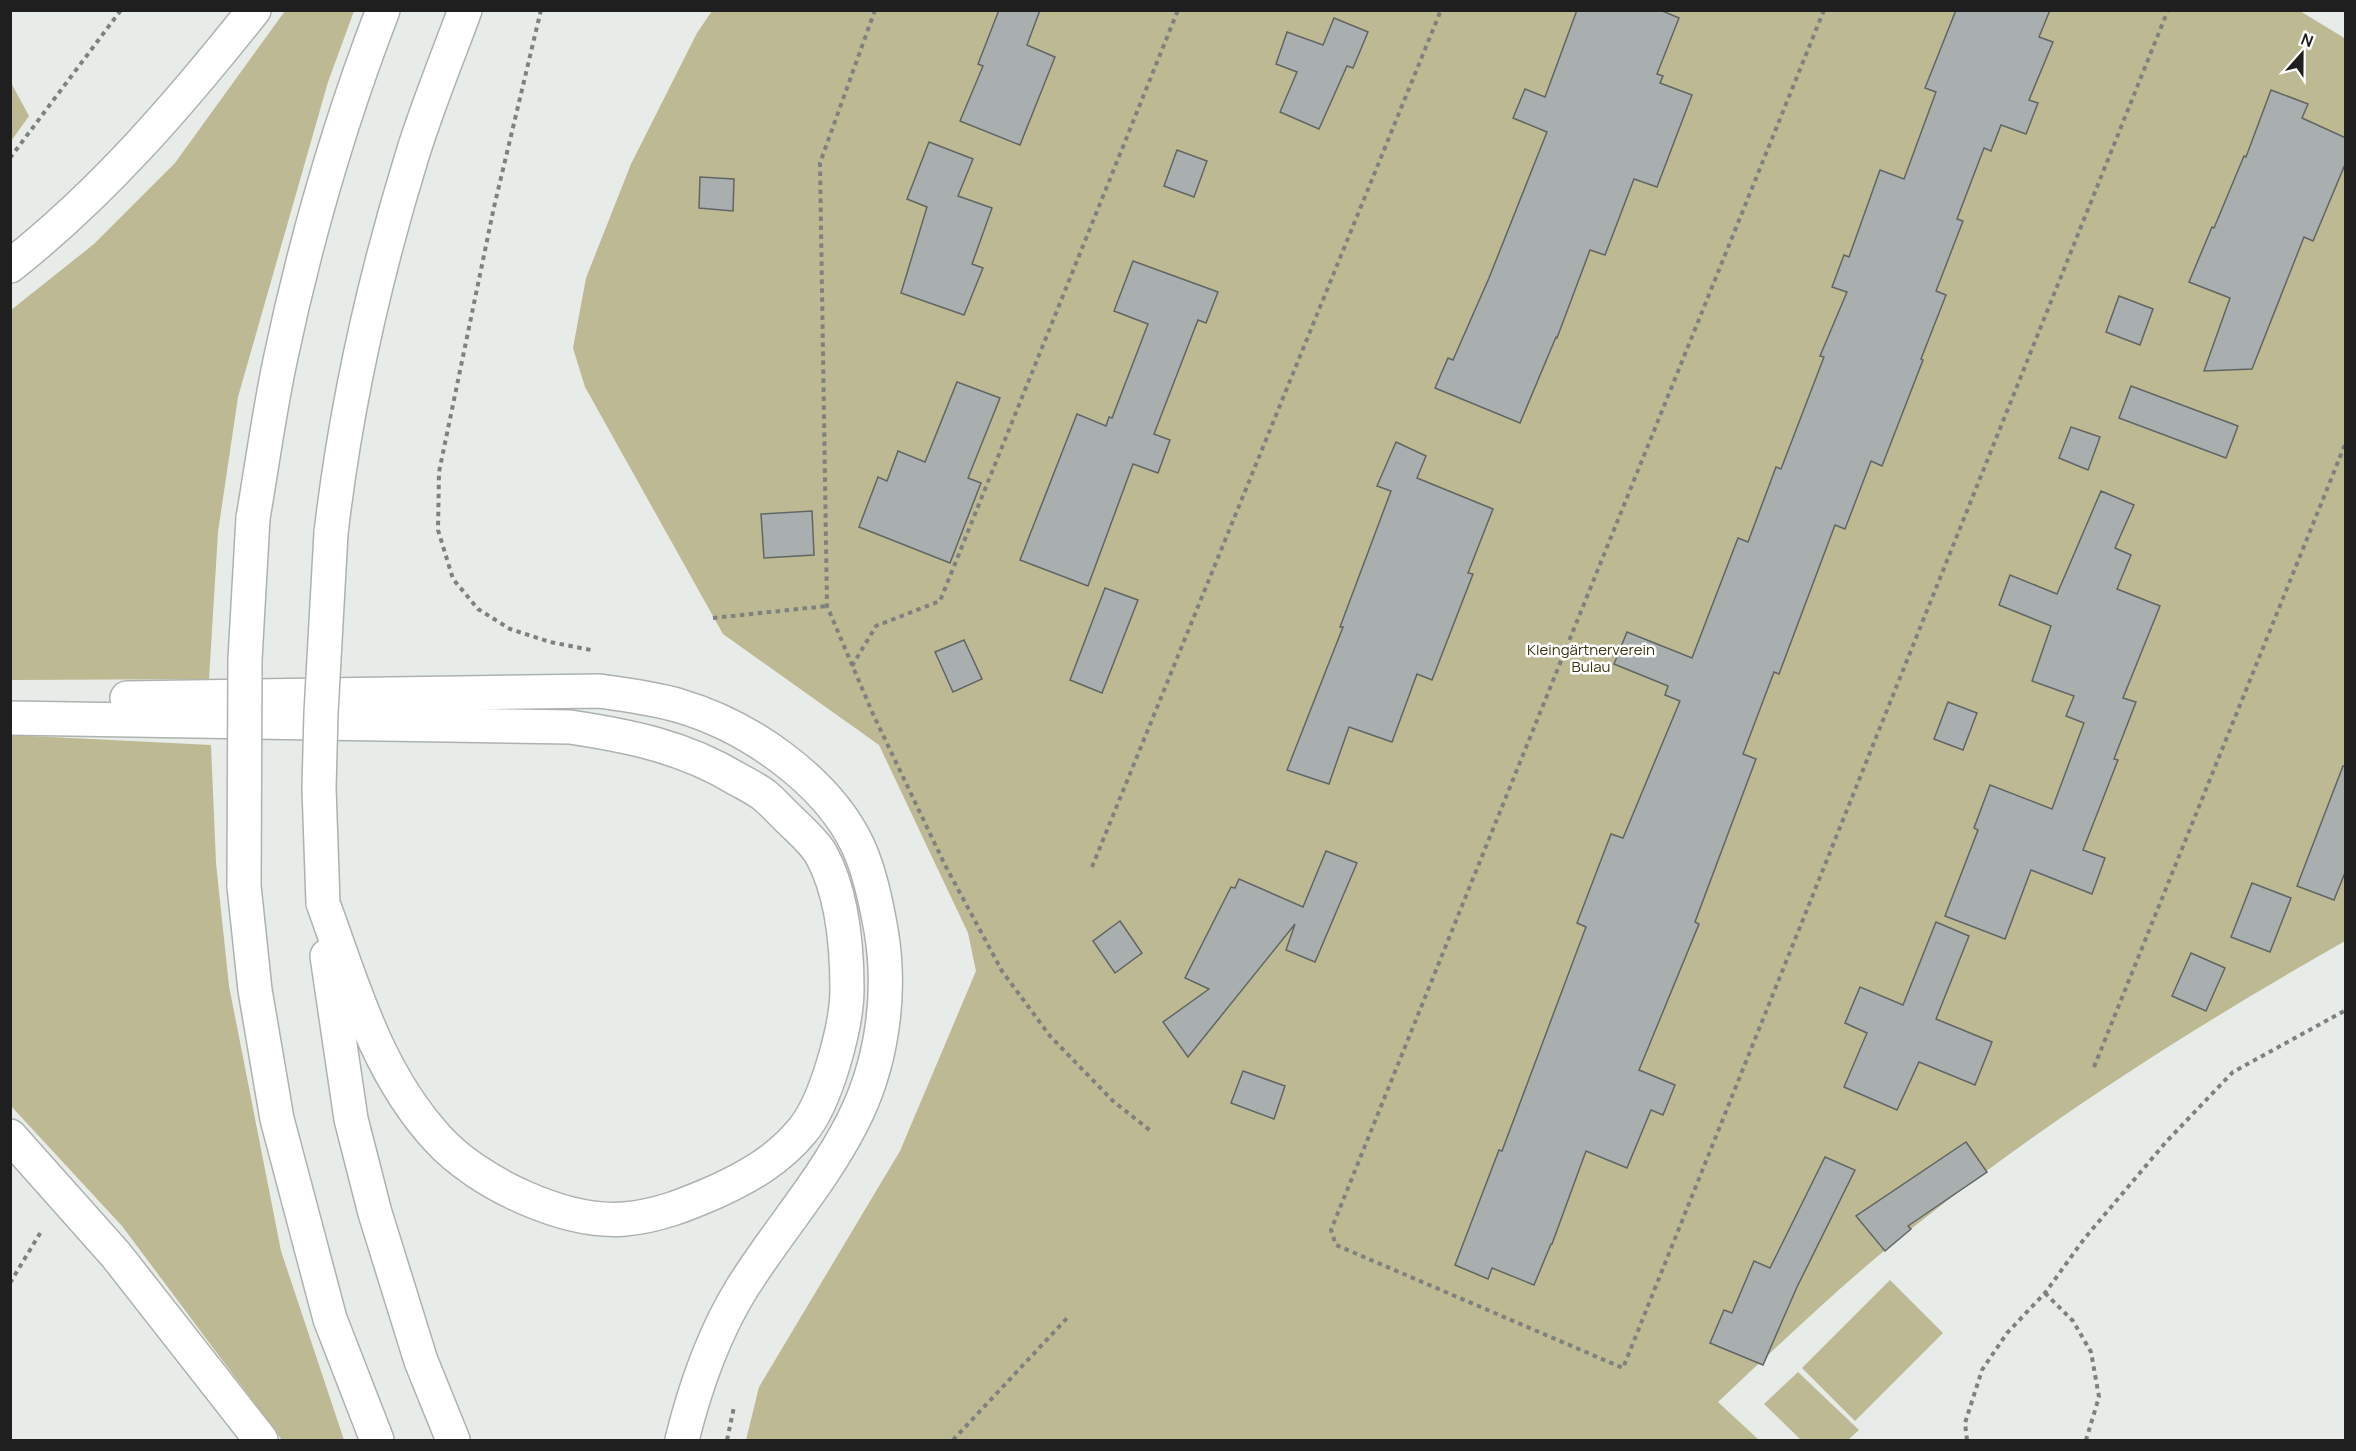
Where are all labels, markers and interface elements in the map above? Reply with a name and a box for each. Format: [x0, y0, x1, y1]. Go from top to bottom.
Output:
north arrow [2272, 24, 2332, 84]
text: N [2298, 28, 2317, 52]
park label: Kleingärtnerverein Bulau [1527, 639, 1655, 677]

